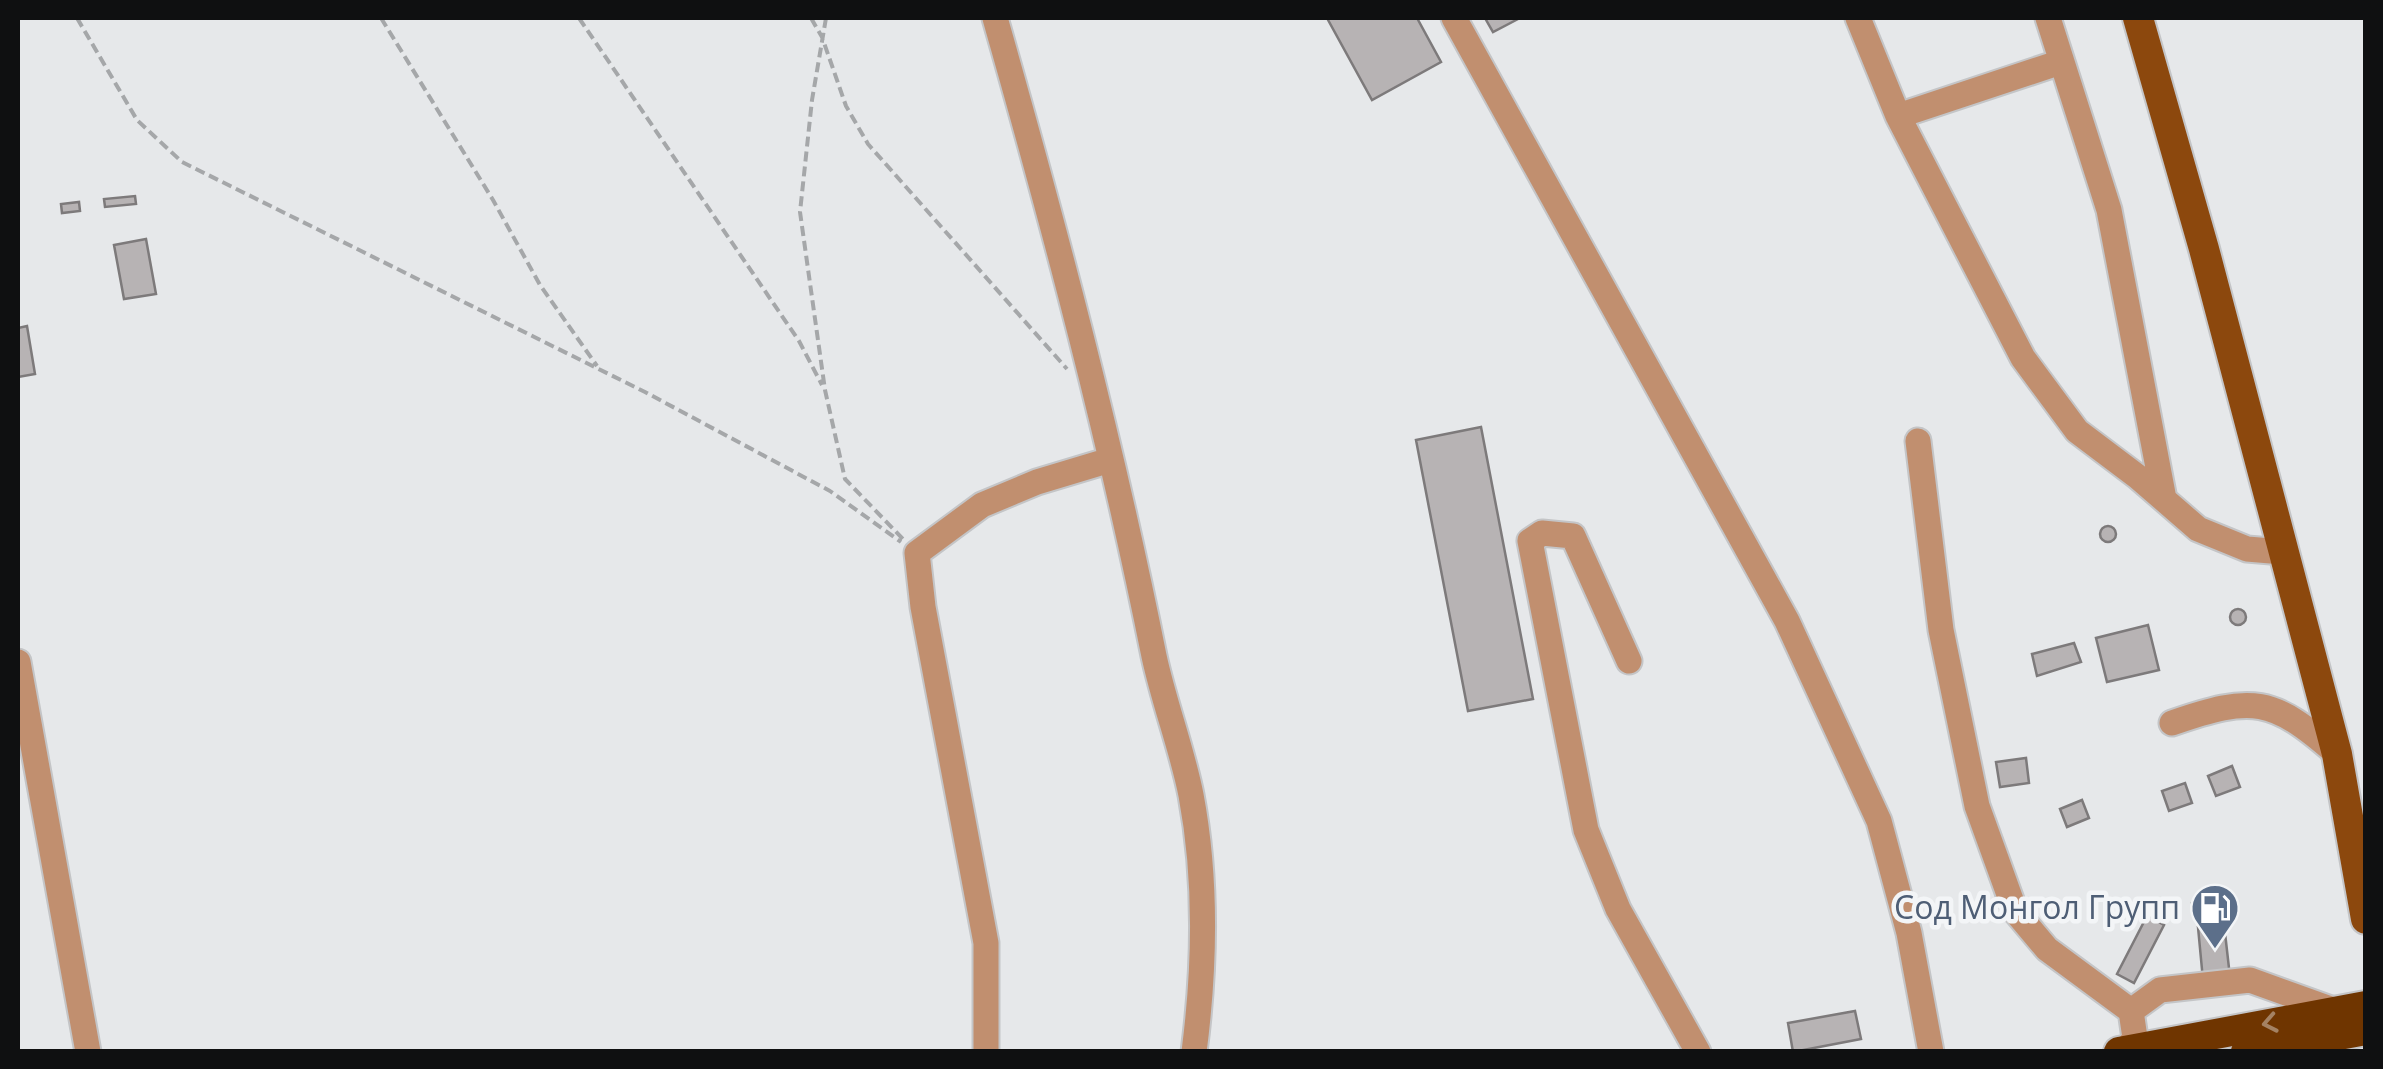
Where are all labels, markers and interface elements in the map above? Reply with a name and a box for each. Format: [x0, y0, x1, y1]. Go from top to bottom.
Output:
fuel station icon: Сод Монгол Групп [2189, 882, 2241, 950]
place label: Сод Монгол Групп [1894, 885, 2180, 928]
one-way arrow [2261, 1012, 2278, 1033]

